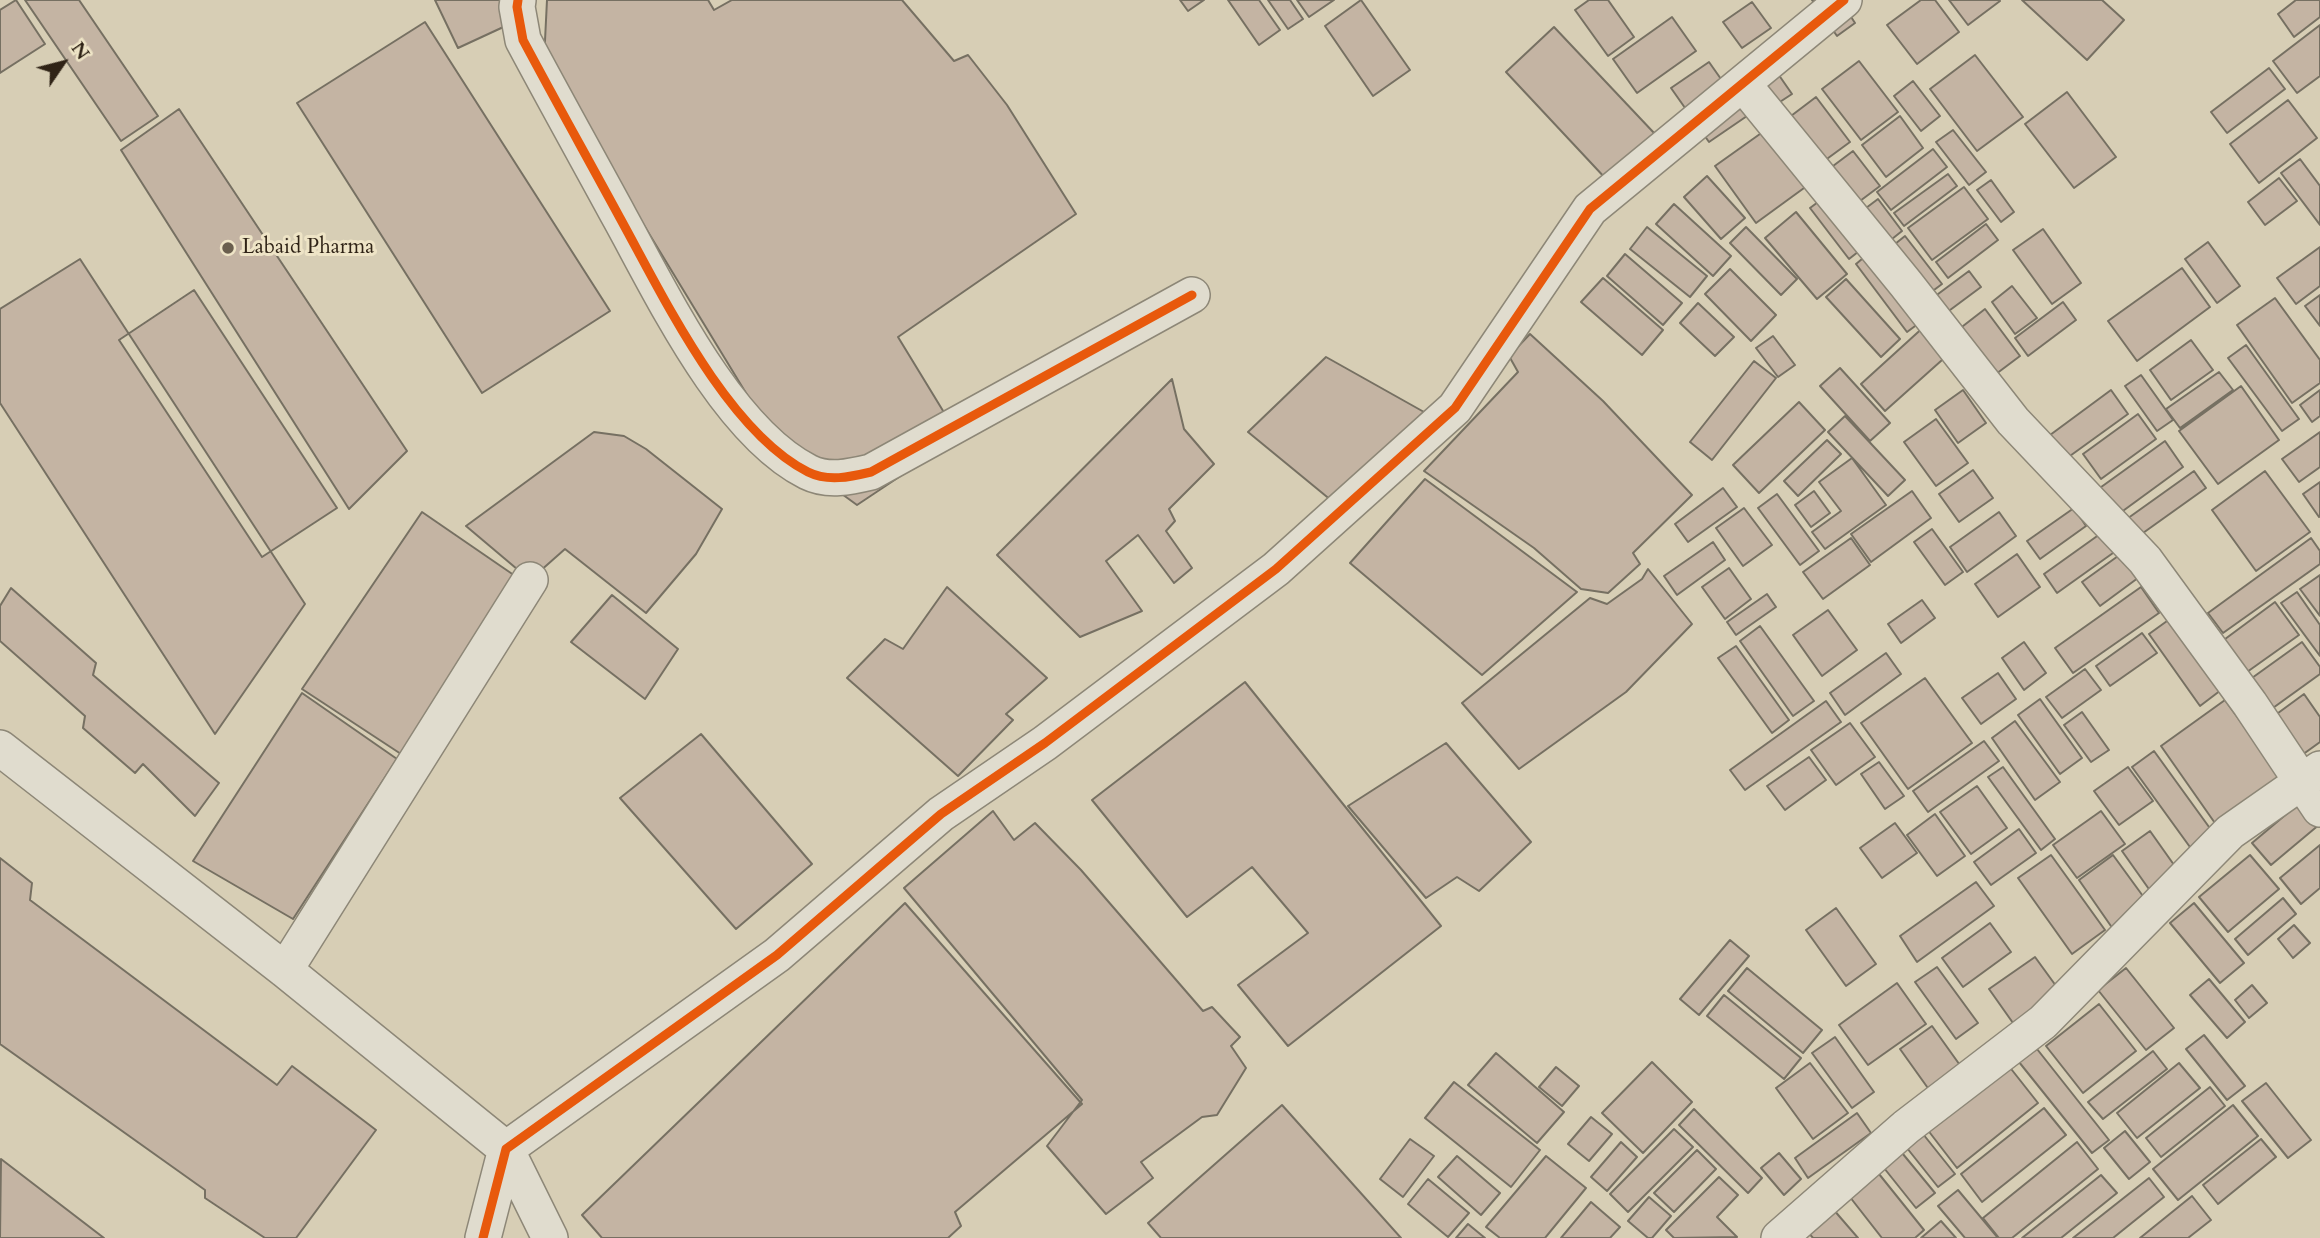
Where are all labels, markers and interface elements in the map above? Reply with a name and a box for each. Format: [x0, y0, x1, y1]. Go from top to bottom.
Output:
north arrow [28, 28, 98, 98]
text: N [65, 37, 96, 65]
place label: Labaid Pharma [242, 235, 374, 261]
marker: Labaid Pharma [220, 240, 236, 256]

